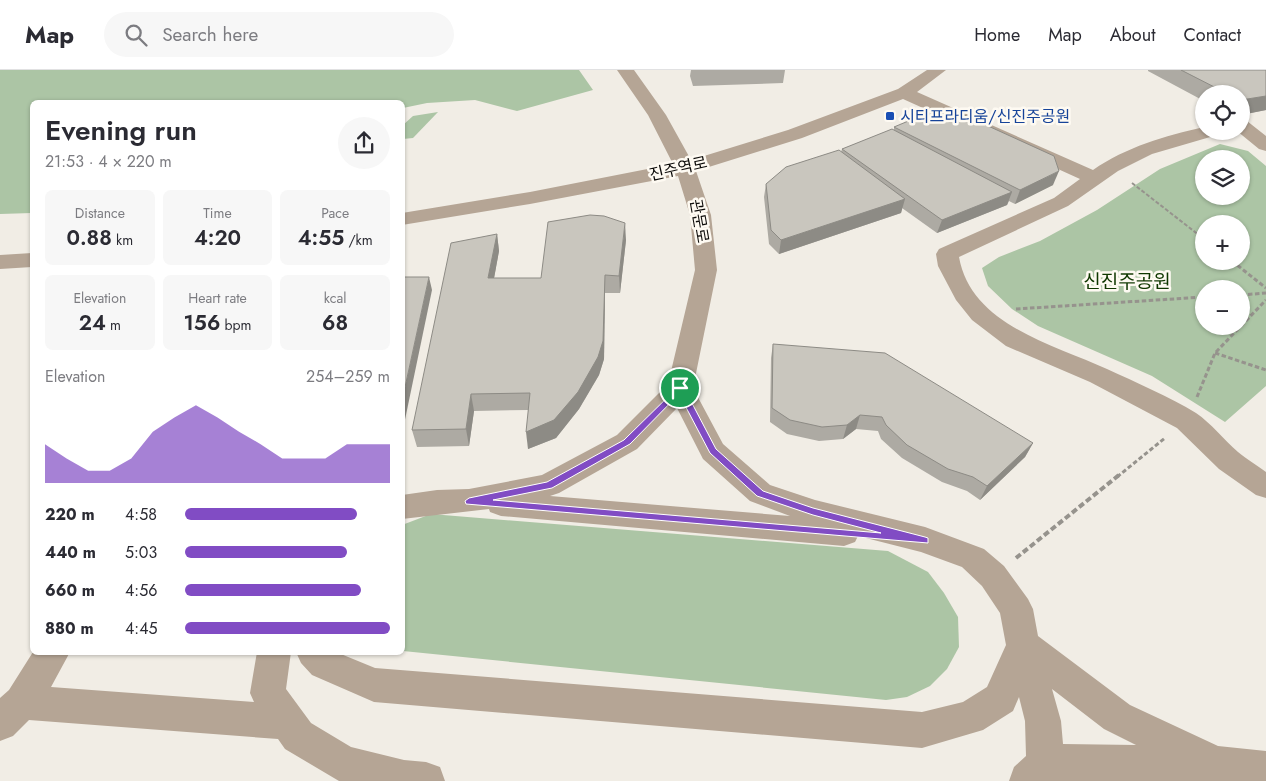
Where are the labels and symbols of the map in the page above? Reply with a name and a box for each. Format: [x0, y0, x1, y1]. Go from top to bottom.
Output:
place label: 시티프라디움/신진주공원 [900, 105, 1070, 128]
marker: 시티프라디움/신진주공원 [884, 110, 896, 122]
street label: 진주역로 [647, 151, 710, 186]
street label: 관문로 [684, 197, 715, 245]
park label: 신진주공원 [1083, 268, 1171, 295]
pin [659, 367, 701, 409]

